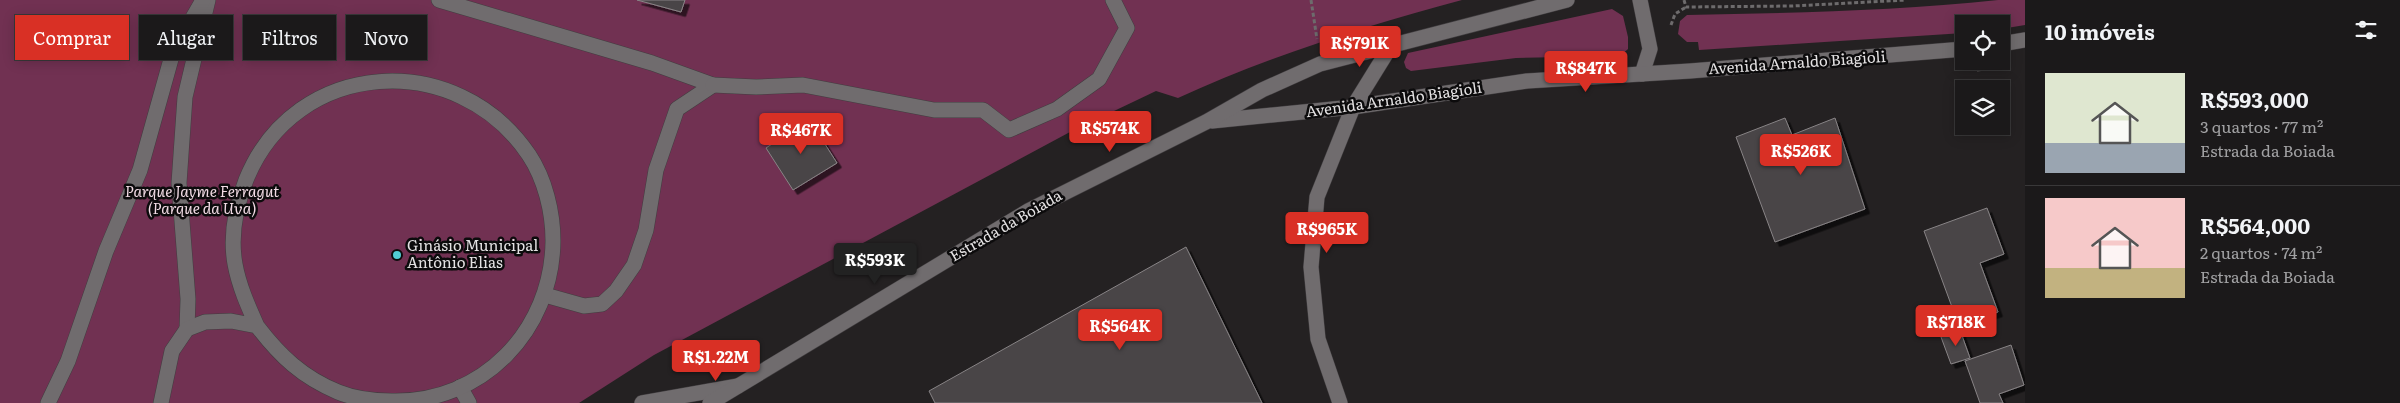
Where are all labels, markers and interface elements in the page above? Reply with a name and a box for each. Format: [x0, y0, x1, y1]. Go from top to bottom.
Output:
chip: Comprar [15, 15, 129, 60]
chip: Alugar [139, 15, 233, 60]
chip: Filtros [243, 15, 336, 60]
chip: Novo [346, 15, 427, 60]
map controls [1955, 15, 2010, 135]
button: locate [1955, 15, 2010, 70]
text: 10 imóveis [2045, 15, 2155, 46]
icon: filters [2352, 16, 2380, 44]
pin: R$791K [1319, 26, 1401, 68]
text: R$791K [1331, 30, 1389, 54]
street label: Avenida Arnaldo Biagioli [1708, 44, 1886, 79]
pin: R$847K [1545, 51, 1627, 93]
text: R$847K [1555, 55, 1617, 79]
street label: Avenida Arnaldo Biagioli [1304, 75, 1483, 122]
button: layers [1955, 80, 2010, 135]
text: R$593,000 [2200, 83, 2309, 114]
icon: home [2085, 93, 2145, 153]
pin: R$574K [1069, 110, 1151, 153]
pin: R$467K [760, 112, 842, 155]
text: 3 quartos · 77 m² [2200, 114, 2323, 138]
text: R$574K [1080, 115, 1140, 139]
text: R$467K [770, 117, 832, 141]
pin: R$526K [1760, 134, 1842, 176]
text: R$526K [1771, 138, 1831, 162]
text: Estrada da Boiada [2200, 138, 2335, 162]
park label: Parque Jayme Ferragut (Parque da Uva) [125, 179, 279, 219]
street label: Estrada da Boiada [945, 183, 1067, 266]
text: R$564,000 [2200, 209, 2310, 240]
pin: R$965K [1286, 212, 1368, 254]
text: R$965K [1296, 216, 1358, 240]
icon: home [2085, 218, 2145, 278]
place label: Ginásio Municipal Antônio Elias [407, 233, 538, 273]
text: 2 quartos · 74 m² [2200, 240, 2322, 264]
pin: R$593K [834, 242, 916, 285]
text: R$593K [845, 247, 905, 271]
marker: Ginásio Municipal Antônio Elias [391, 249, 403, 261]
text: Estrada da Boiada [2200, 264, 2335, 288]
pin: R$718K [1915, 304, 1997, 347]
pin: R$564K [1079, 308, 1161, 351]
text: R$718K [1927, 309, 1985, 333]
text: R$564K [1089, 313, 1151, 337]
pin: R$1.22M [670, 340, 762, 382]
text: R$1.22M [683, 344, 749, 368]

